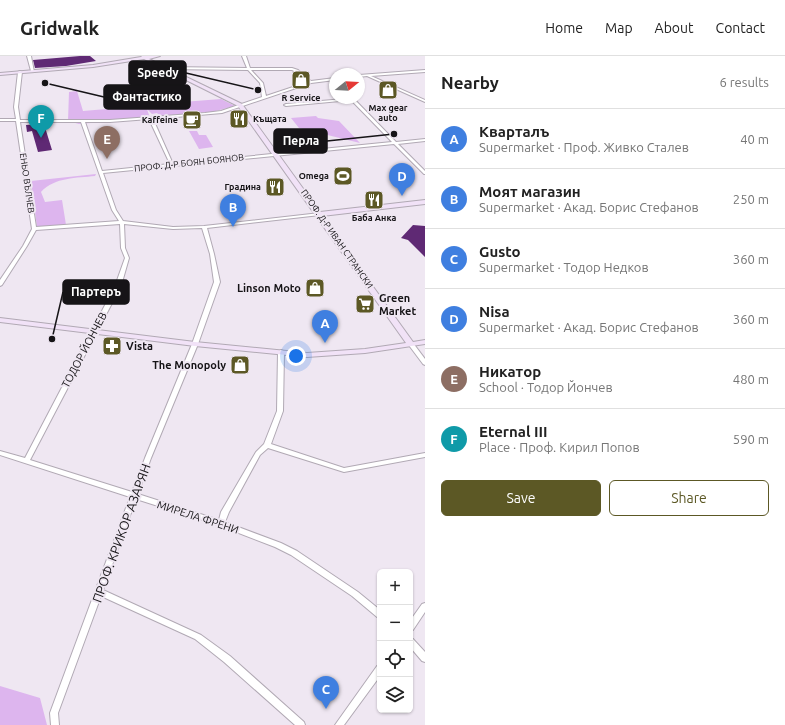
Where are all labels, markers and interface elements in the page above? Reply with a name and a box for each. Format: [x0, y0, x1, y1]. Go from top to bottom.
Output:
text: Gridwalk [20, 17, 99, 39]
text: Home [545, 20, 583, 36]
text: Map [605, 20, 633, 36]
text: About [655, 20, 694, 36]
text: Contact [716, 20, 765, 36]
callout: Speedy [129, 61, 186, 85]
text: Speedy [137, 66, 179, 79]
north arrow [329, 68, 365, 104]
shop icon: R Service [290, 69, 312, 91]
text: Nearby [441, 73, 499, 92]
text: 6 results [719, 75, 769, 89]
shop icon: Max gear auto [377, 79, 399, 101]
callout: Фантастико [104, 85, 190, 109]
text: Фантастико [112, 90, 182, 103]
place label: R Service [281, 93, 321, 103]
place label: Max gear auto [369, 103, 408, 123]
pin: F [28, 105, 54, 138]
restaurant icon: Къщата [228, 108, 250, 130]
cafe icon: Kaffeine [181, 109, 203, 131]
place label: Къщата [253, 114, 287, 124]
place label: Kaffeine [142, 115, 178, 125]
text: Кварталъ [479, 123, 549, 140]
pin: E [94, 126, 120, 159]
callout: Перла [274, 129, 327, 153]
text: A [449, 132, 459, 146]
text: 40 m [740, 132, 769, 146]
text: Перла [283, 134, 319, 147]
text: Supermarket · Проф. Живко Сталев [479, 140, 689, 154]
street label: ЕНЬО ВЪЛЧЕВ [18, 152, 36, 214]
street label: ПРОФ. Д-Р БОЯН БОЯНОВ [134, 152, 245, 174]
pin: D [389, 163, 415, 196]
sports icon: Omega [332, 165, 354, 187]
place label: Omega [299, 171, 329, 181]
restaurant icon: Градина [264, 176, 286, 198]
place label: Градина [225, 182, 261, 192]
text: Моят магазин [479, 183, 581, 200]
street label: ПРОФ. Д-Р ИВАН СТРАНСКИ [299, 188, 375, 290]
restaurant icon: Баба Анка [363, 189, 385, 211]
text: B [450, 192, 458, 206]
text: 250 m [733, 192, 769, 206]
pin: B [220, 194, 246, 227]
text: Supermarket · Акад. Борис Стефанов [479, 200, 699, 214]
place label: Баба Анка [352, 213, 396, 223]
text: Gusto [479, 243, 521, 260]
text: C [450, 252, 458, 266]
text: 360 m [733, 252, 769, 266]
text: Supermarket · Тодор Недков [479, 260, 649, 274]
shop icon: Linson Moto [304, 277, 326, 299]
callout: Партеръ [63, 280, 129, 304]
place label: Linson Moto [237, 282, 301, 294]
text: Партеръ [71, 285, 121, 298]
place label: Green Market [379, 292, 416, 317]
supermarket icon: Green Market [354, 293, 376, 315]
text: Nisa [479, 303, 510, 320]
street label: ТОДОР ЙОНЧЕВ [59, 310, 109, 390]
pin: A [312, 310, 338, 343]
text: D [449, 312, 459, 326]
text: 360 m [733, 312, 769, 326]
text: Supermarket · Акад. Борис Стефанов [479, 320, 699, 334]
pharmacy icon: Vista [101, 335, 123, 357]
place label: Vista [126, 340, 153, 352]
your location [286, 346, 306, 366]
shop icon: The Monopoly [229, 354, 251, 376]
place label: The Monopoly [152, 359, 226, 371]
text: Никатор [479, 363, 541, 380]
text: E [450, 372, 458, 386]
text: 480 m [733, 372, 769, 386]
text: School · Тодор Йончев [479, 380, 613, 394]
text: Eternal III [479, 423, 548, 440]
text: F [450, 432, 458, 446]
text: 590 m [733, 432, 769, 446]
text: Place · Проф. Кирил Попов [479, 440, 640, 454]
street label: ПРОФ. КРИКОР АЗАРЯН [89, 462, 153, 604]
button: Save [441, 480, 601, 516]
button: Share [609, 480, 769, 516]
street label: МИРЕЛА ФРЕНИ [156, 498, 240, 536]
map controls [377, 569, 413, 713]
button: + [377, 569, 413, 605]
button: − [377, 605, 413, 641]
button: locate [377, 641, 413, 677]
pin: C [313, 676, 339, 709]
button: layers [377, 677, 413, 713]

